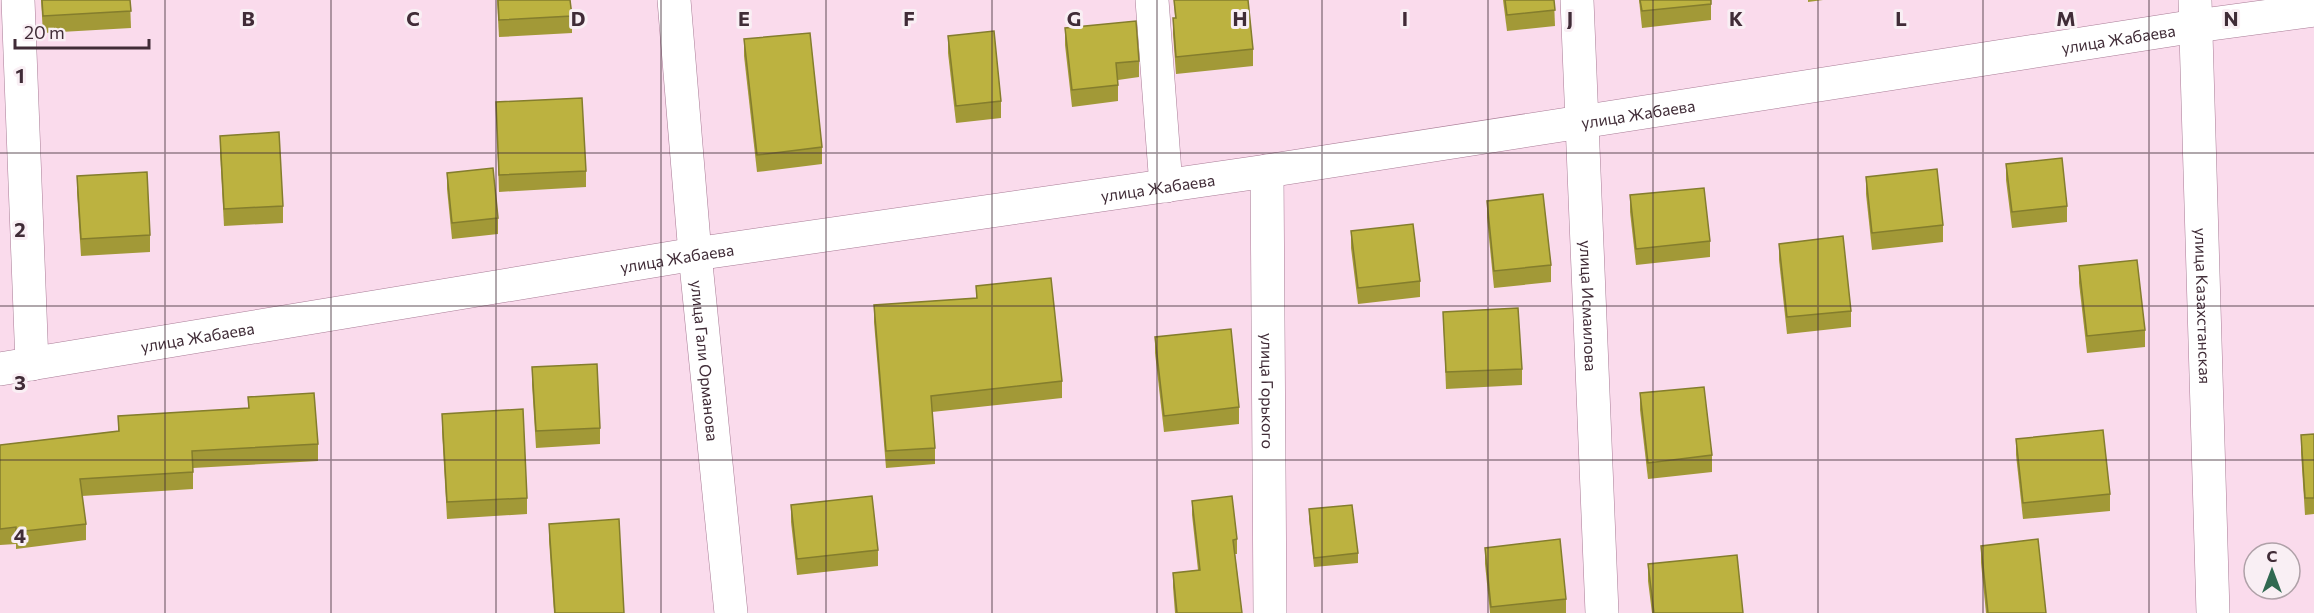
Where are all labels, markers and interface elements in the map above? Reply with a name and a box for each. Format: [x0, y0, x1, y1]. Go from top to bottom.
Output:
text: B [241, 6, 255, 30]
text: C [406, 6, 420, 30]
text: D [571, 6, 585, 30]
text: E [738, 6, 750, 30]
text: F [903, 6, 915, 30]
text: G [1067, 6, 1081, 30]
text: H [1233, 6, 1248, 30]
text: I [1402, 6, 1408, 30]
text: J [1567, 6, 1573, 30]
text: K [1729, 6, 1743, 30]
text: L [1895, 6, 1907, 30]
text: M [2056, 6, 2076, 30]
text: N [2224, 6, 2239, 30]
scale bar [15, 12, 148, 50]
street label: улица Жабаева [2060, 20, 2177, 56]
text: 20 m [24, 21, 65, 43]
text: 1 [15, 63, 25, 87]
street label: улица Жабаева [1580, 95, 1696, 131]
street label: улица Жабаева [1099, 169, 1216, 205]
text: 2 [14, 217, 26, 241]
street label: улица Казахстанская [2192, 228, 2216, 384]
street label: улица Жабаева [619, 239, 735, 276]
street label: улица Исмаилова [1577, 240, 1602, 372]
street label: улица Гали Орманова [688, 279, 723, 442]
street label: улица Жабаева [139, 318, 256, 355]
street label: улица Горького [1259, 333, 1278, 449]
text: 3 [14, 370, 26, 394]
text: 4 [14, 523, 26, 547]
north arrow [2242, 541, 2302, 601]
text: С [2267, 546, 2278, 565]

